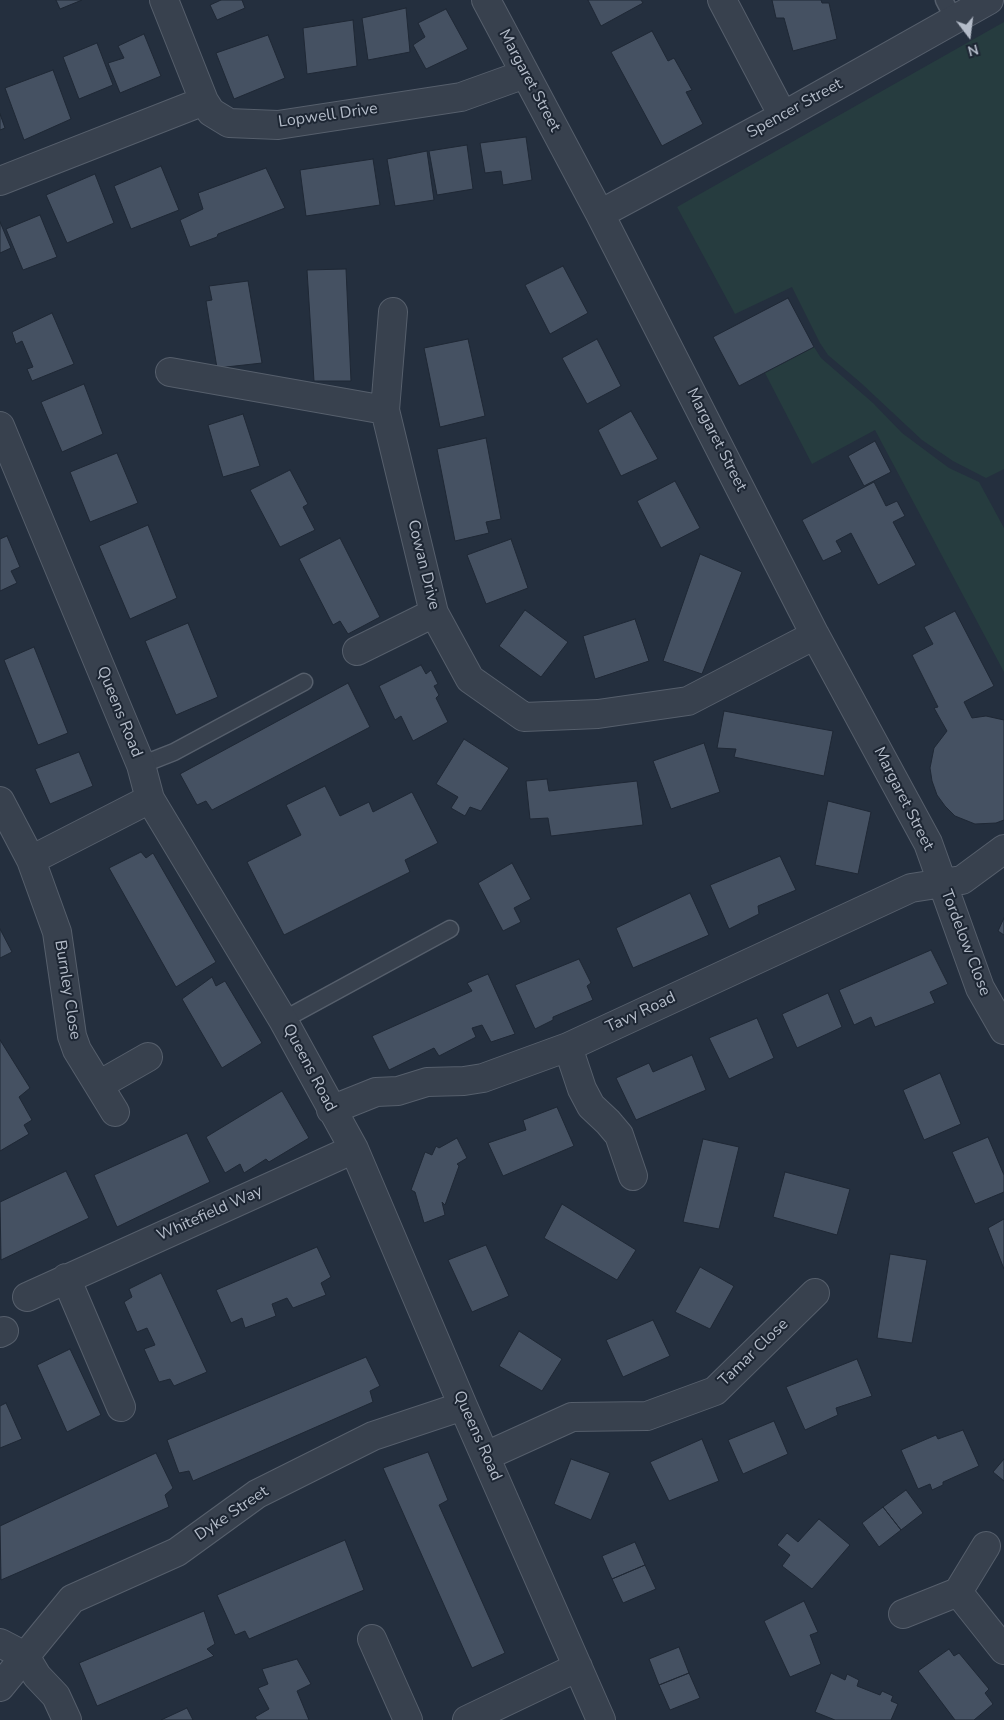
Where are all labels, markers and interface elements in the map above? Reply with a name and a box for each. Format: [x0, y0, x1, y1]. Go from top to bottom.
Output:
north arrow [944, 10, 994, 60]
street label: Margaret Street [494, 27, 564, 135]
text: N [965, 39, 981, 61]
street label: Spencer Street [744, 75, 846, 143]
street label: Lopwell Drive [277, 100, 379, 132]
street label: Margaret Street [682, 385, 750, 495]
street label: Cowan Drive [403, 518, 443, 612]
street label: Queens Road [92, 664, 146, 760]
street label: Margaret Street [869, 744, 937, 854]
street label: Tordelow Close [936, 887, 994, 999]
street label: Burnley Close [50, 939, 84, 1041]
street label: Tavy Road [603, 988, 679, 1038]
street label: Queens Road [278, 1021, 340, 1115]
street label: Whitefield Way [154, 1182, 266, 1246]
street label: Tamar Close [715, 1315, 793, 1391]
street label: Queens Road [449, 1388, 505, 1484]
street label: Dyke Street [192, 1483, 272, 1545]

